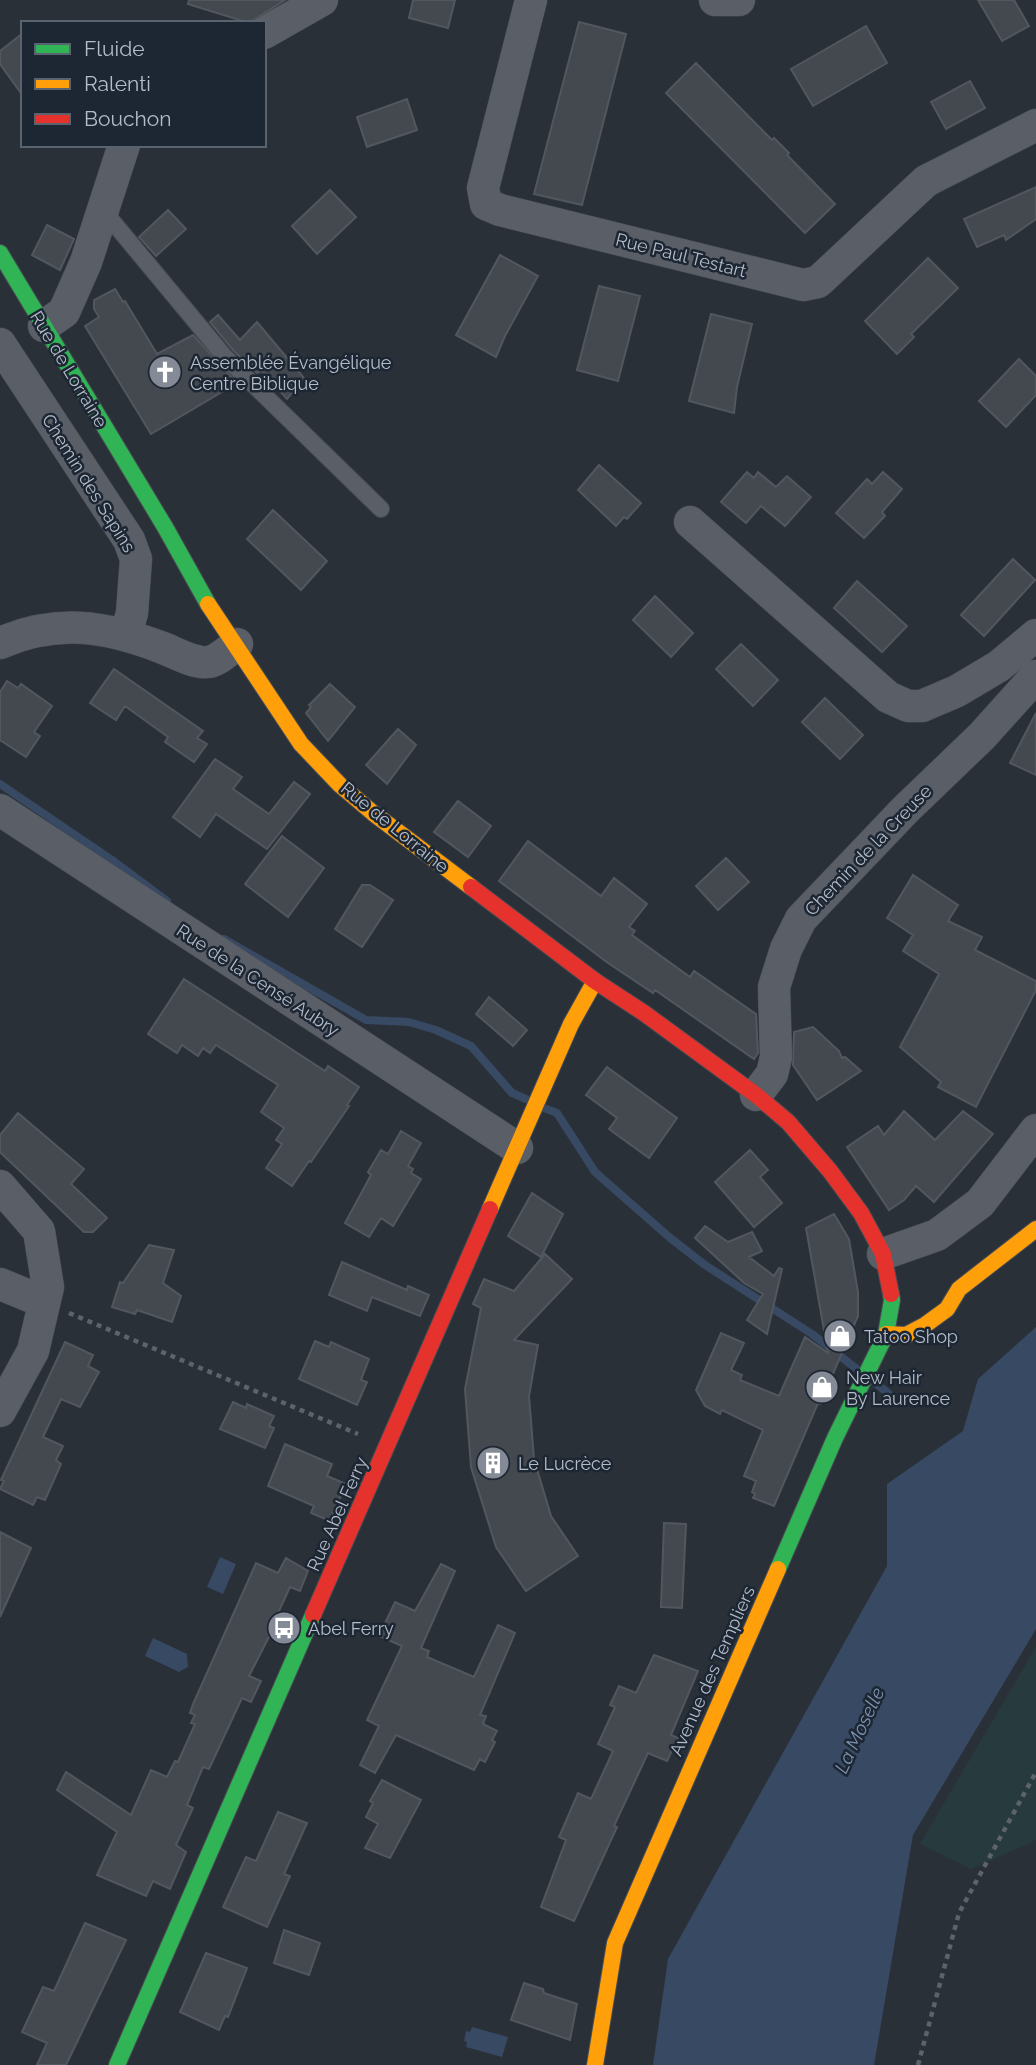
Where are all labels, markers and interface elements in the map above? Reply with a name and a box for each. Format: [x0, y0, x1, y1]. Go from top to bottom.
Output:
legend [21, 21, 266, 147]
text: Fluide [84, 36, 145, 61]
text: Ralenti [84, 71, 151, 96]
text: Bouchon [84, 106, 171, 131]
street label: Rue Paul Testart [614, 229, 748, 281]
street label: Rue de Lorraine [26, 307, 112, 431]
place label: Assemblée Évangélique Centre Biblique [190, 351, 392, 394]
church icon: Assemblée Évangélique Centre Biblique [146, 353, 184, 391]
street label: Chemin des Sapins [38, 410, 140, 556]
street label: Rue de Lorraine [337, 777, 453, 877]
street label: Chemin de la Creuse [800, 780, 936, 920]
street label: Rue de la Censé Aubry [173, 920, 343, 1041]
shop icon: Tatoo Shop [821, 1317, 859, 1355]
place label: Tatoo Shop [864, 1326, 958, 1347]
place label: New Hair By Laurence [846, 1367, 951, 1409]
shop icon: New Hair By Laurence [803, 1368, 841, 1406]
building icon: Le Lucrèce [474, 1444, 512, 1482]
street label: Rue Abel Ferry [302, 1453, 372, 1574]
place label: Le Lucrèce [518, 1453, 612, 1474]
street label: Avenue des Templiers [665, 1582, 759, 1759]
bus stop icon: Abel Ferry [265, 1609, 303, 1647]
place label: Abel Ferry [308, 1618, 394, 1639]
water label: La Moselle [830, 1684, 888, 1776]

